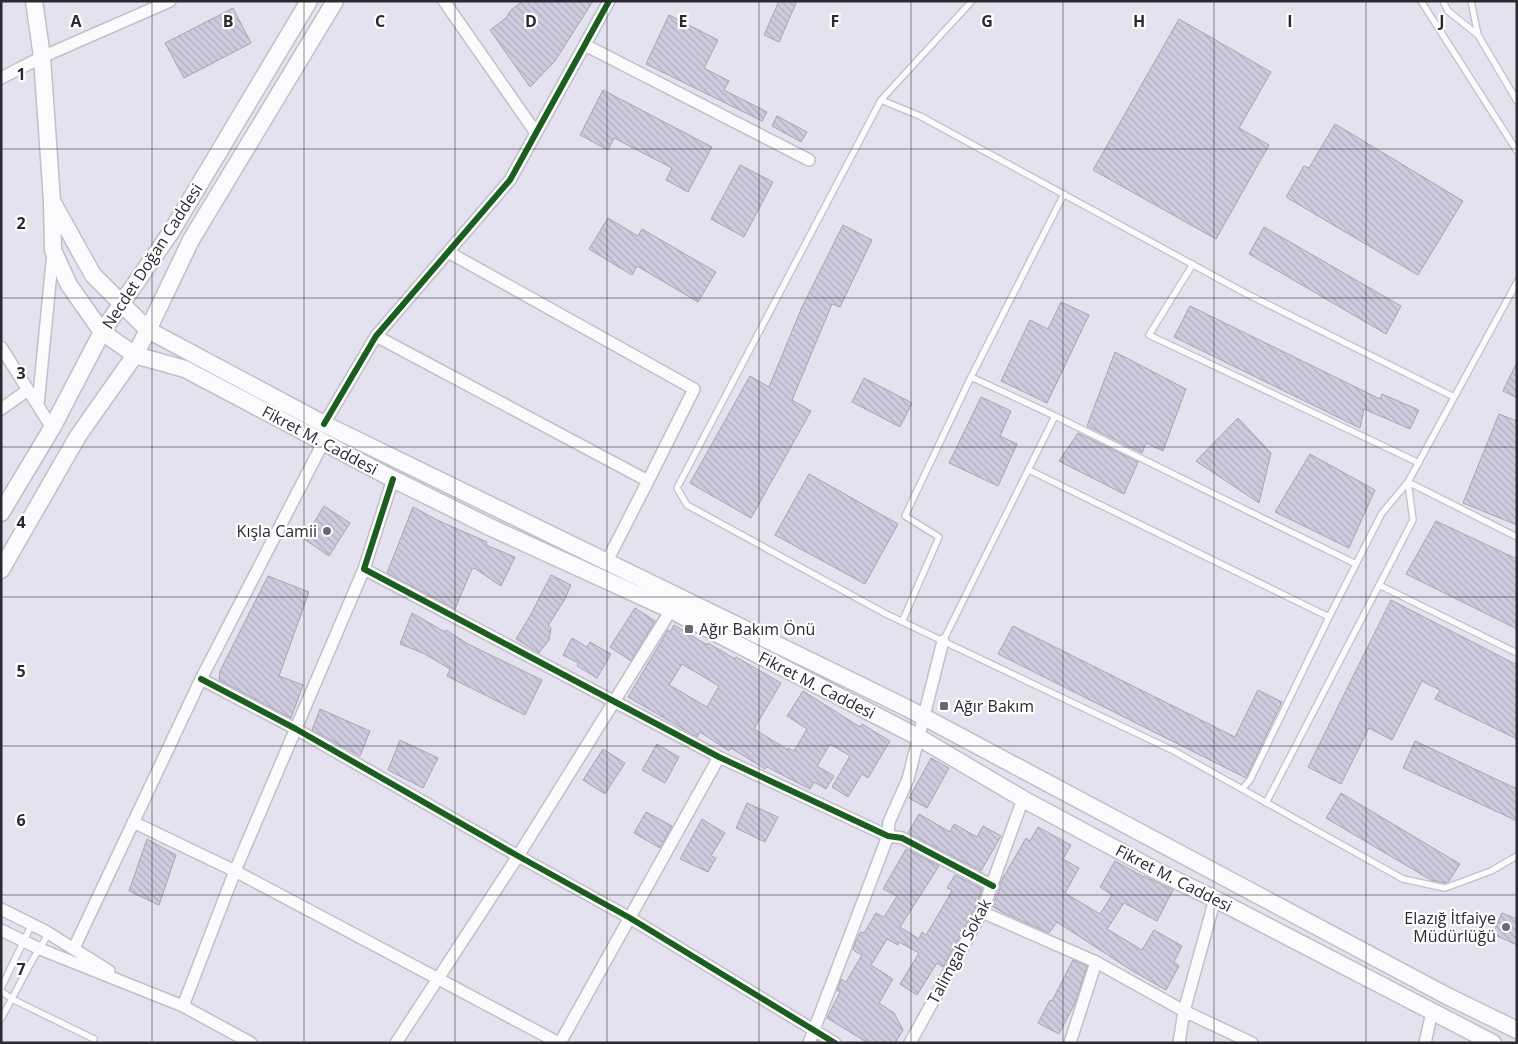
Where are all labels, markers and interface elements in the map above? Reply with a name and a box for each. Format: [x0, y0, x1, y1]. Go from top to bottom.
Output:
text: A [70, 10, 82, 32]
text: B [223, 10, 233, 32]
text: C [375, 10, 385, 32]
text: D [525, 10, 537, 32]
text: E [679, 10, 688, 32]
text: F [831, 10, 839, 32]
text: G [981, 10, 993, 32]
text: H [1133, 10, 1145, 32]
text: I [1287, 10, 1293, 32]
text: J [1437, 10, 1445, 32]
text: 1 [16, 63, 26, 85]
street label: Necdet Doğan Caddesi [97, 179, 207, 333]
text: 2 [16, 212, 26, 234]
text: 3 [16, 362, 26, 384]
street label: Fikret M. Caddesi [258, 400, 382, 480]
text: 4 [16, 511, 26, 533]
place label: Kışla Camii [237, 520, 317, 542]
marker: Kışla Camii [321, 525, 333, 537]
place label: Ağır Bakım Önü [699, 618, 815, 640]
marker: Ağır Bakım Önü [683, 623, 695, 635]
street label: Fikret M. Caddesi [755, 646, 879, 724]
text: 5 [16, 660, 26, 682]
place label: Ağır Bakım [954, 695, 1034, 717]
marker: Ağır Bakım [938, 700, 950, 712]
text: 6 [16, 809, 26, 831]
street label: Fikret M. Caddesi [1112, 839, 1236, 917]
street label: Talimgah Sokak [922, 894, 996, 1007]
place label: Elazığ İtfaiye Müdürlüğü [1404, 907, 1496, 947]
marker: Elazığ İtfaiye Müdürlüğü [1500, 921, 1512, 933]
text: 7 [16, 958, 26, 980]

